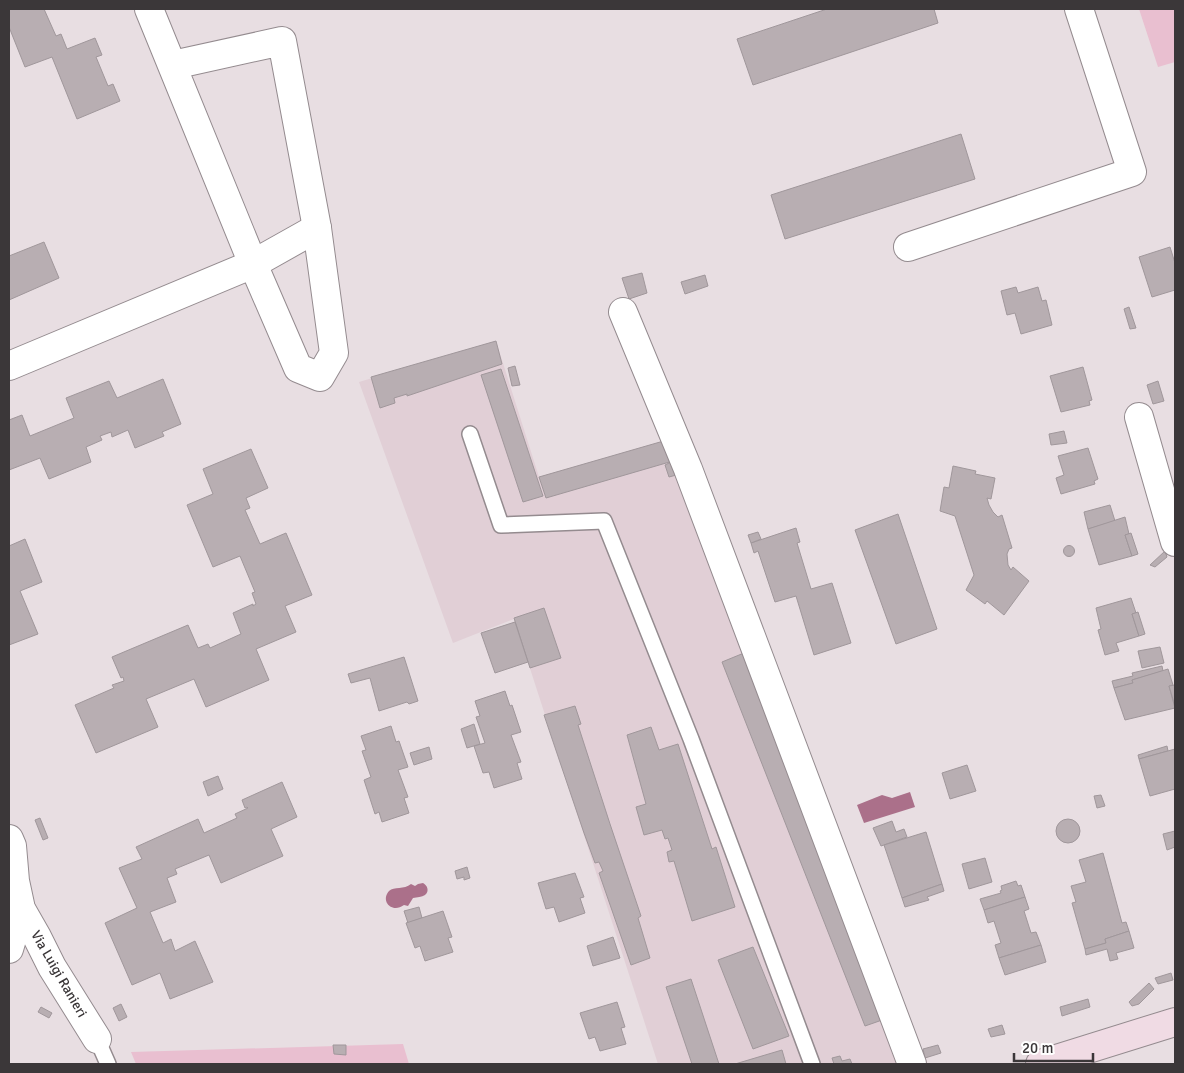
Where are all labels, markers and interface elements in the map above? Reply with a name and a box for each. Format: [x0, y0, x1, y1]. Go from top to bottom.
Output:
street label: Via Luigi Ranieri [27, 927, 91, 1021]
scale bar [1014, 1030, 1093, 1062]
text: 20 m [1022, 1039, 1053, 1057]

